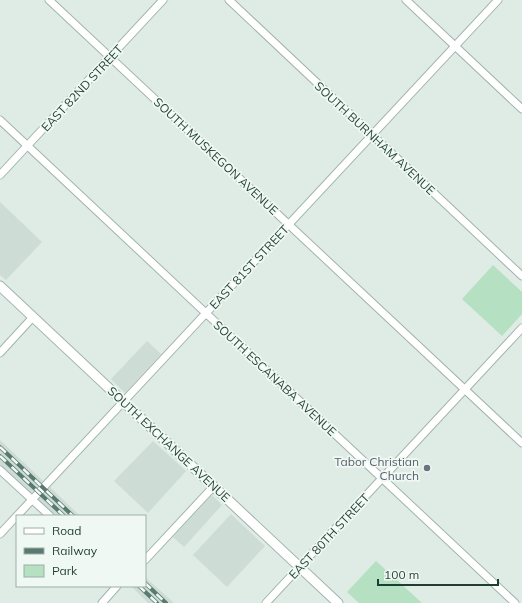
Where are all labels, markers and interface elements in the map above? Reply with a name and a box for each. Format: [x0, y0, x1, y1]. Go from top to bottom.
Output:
street label: EAST 82ND STREET [38, 41, 126, 134]
street label: SOUTH BURNHAM AVENUE [312, 78, 438, 198]
street label: SOUTH MUSKEGON AVENUE [151, 94, 281, 218]
street label: EAST 81ST STREET [206, 221, 292, 312]
street label: SOUTH ESCANABA AVENUE [210, 317, 340, 439]
street label: SOUTH EXCHANGE AVENUE [105, 383, 233, 505]
place label: Tabor Christian Church [334, 454, 419, 483]
marker: Tabor Christian Church [422, 463, 432, 473]
street label: EAST 80TH STREET [286, 490, 373, 582]
legend [16, 515, 146, 587]
text: Road [52, 523, 81, 538]
text: Railway [52, 543, 98, 558]
scale bar [378, 561, 498, 587]
text: Park [52, 563, 78, 578]
text: 100 m [384, 567, 419, 582]

